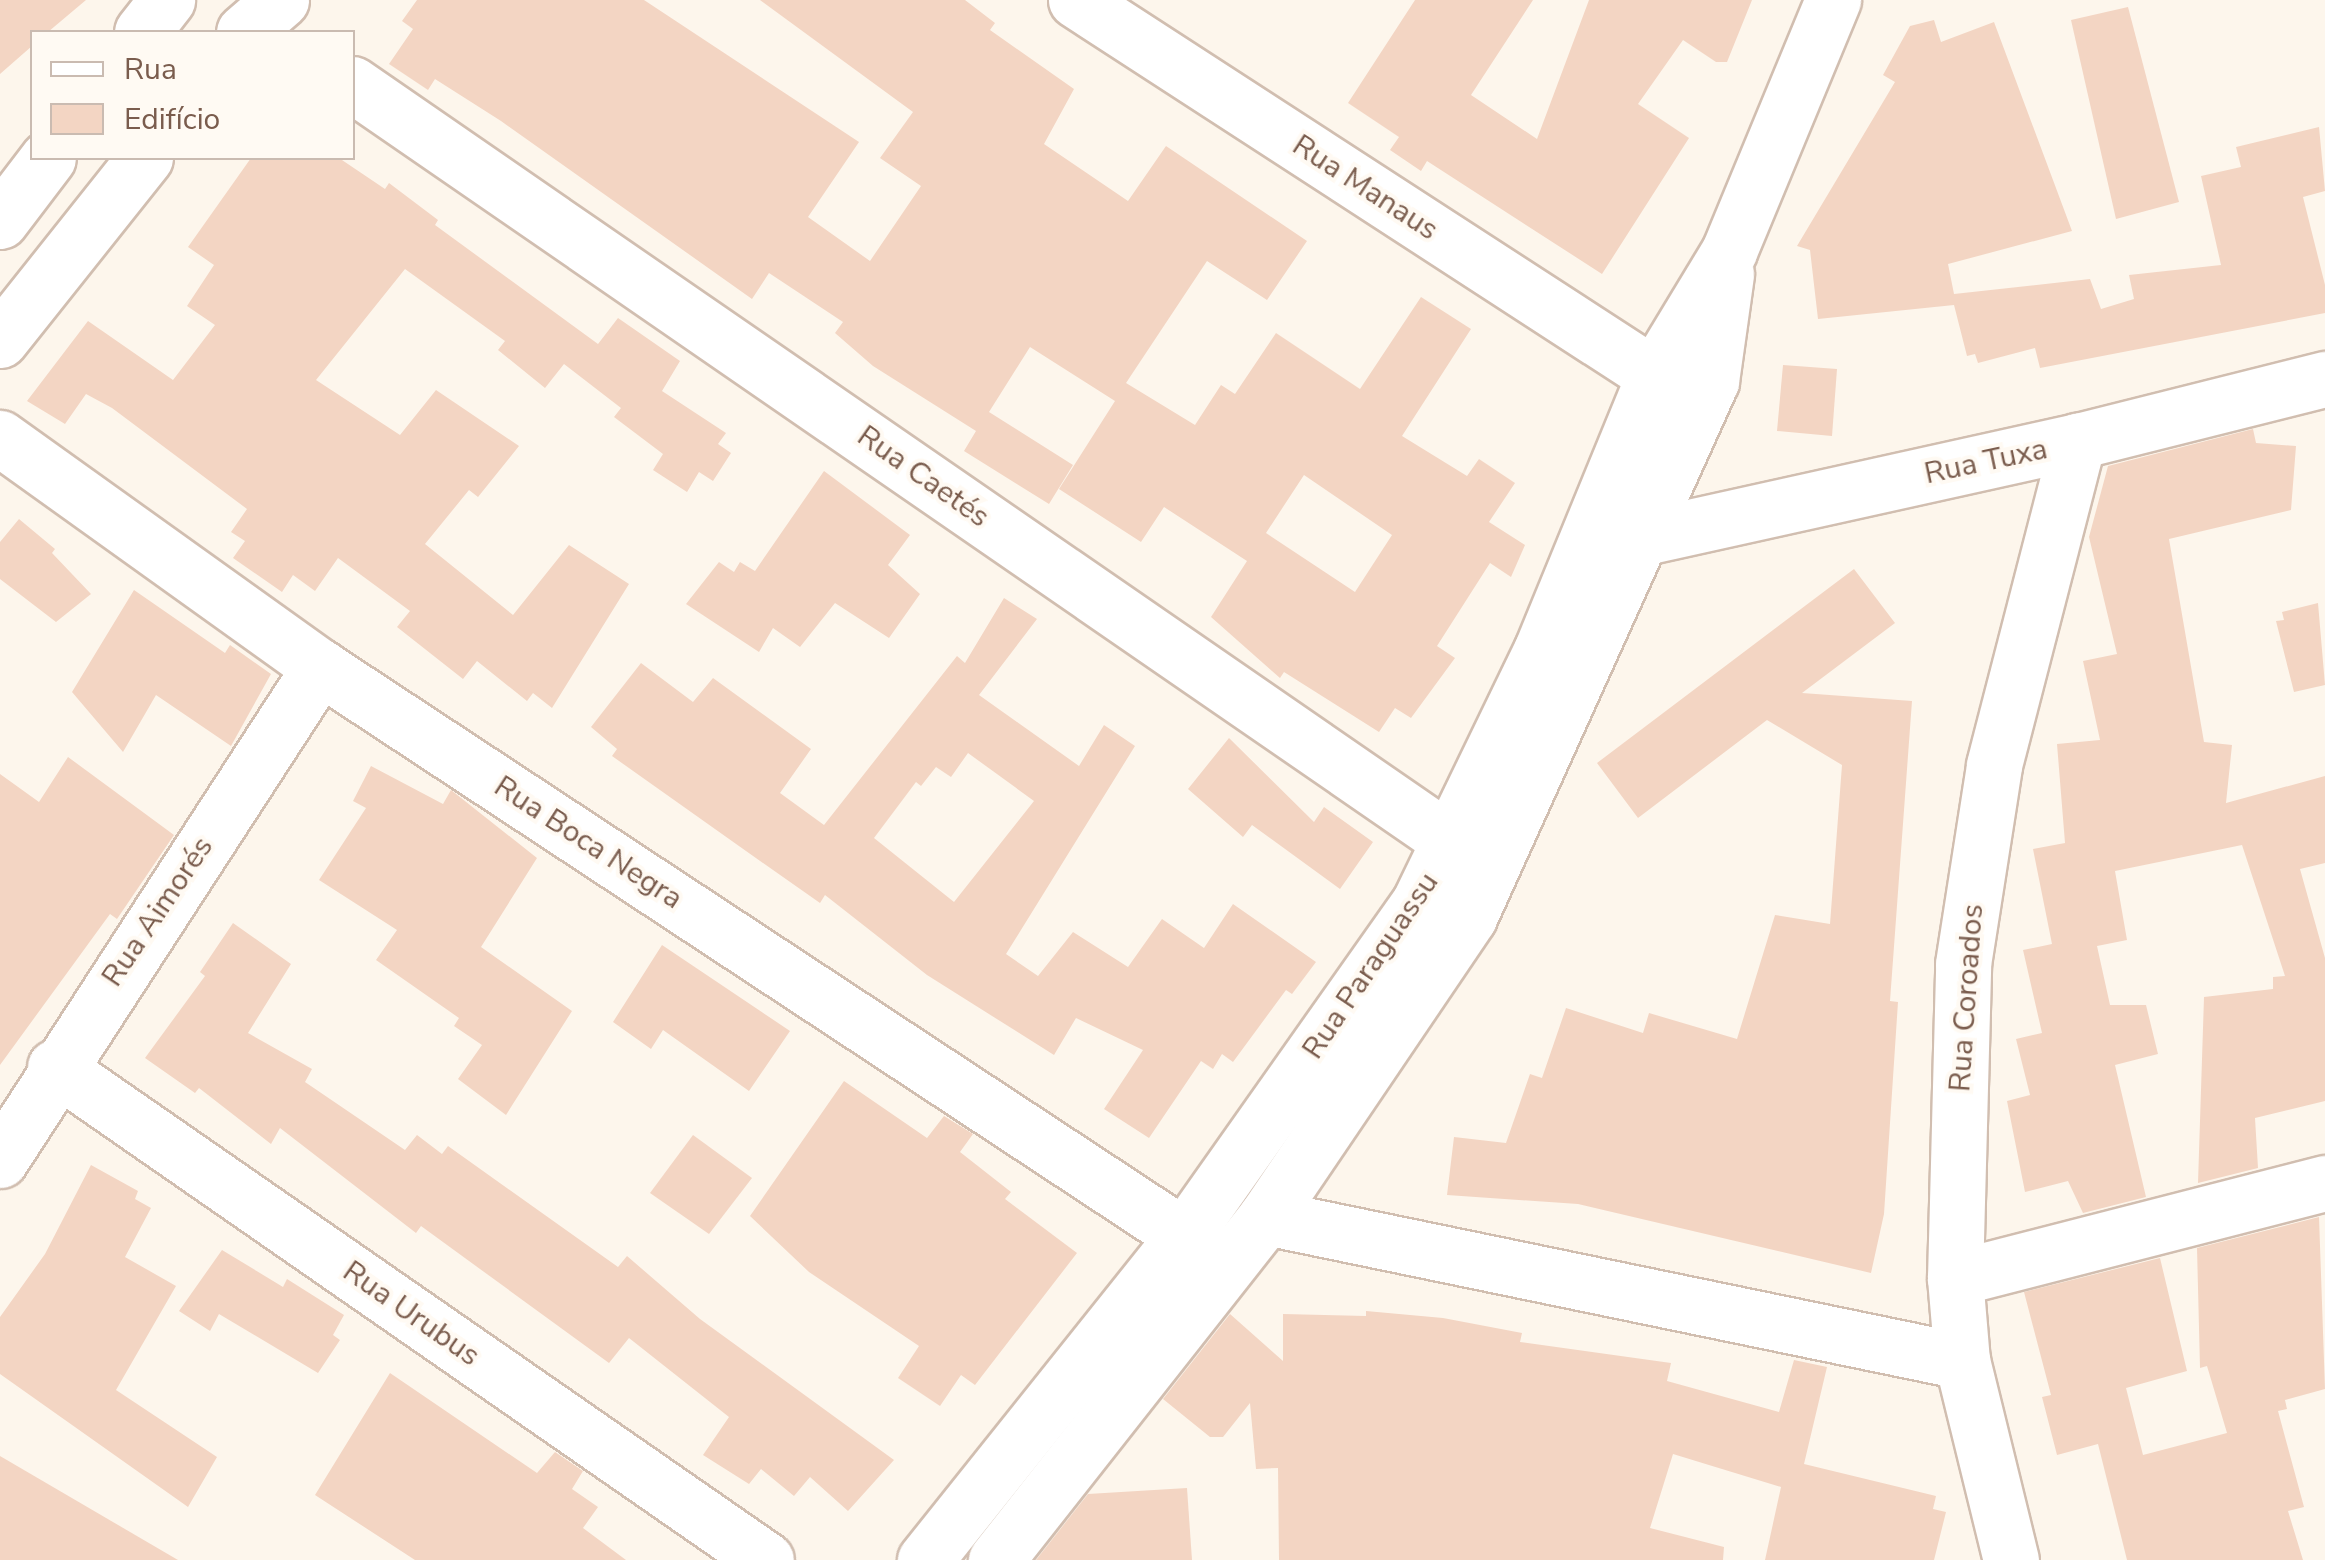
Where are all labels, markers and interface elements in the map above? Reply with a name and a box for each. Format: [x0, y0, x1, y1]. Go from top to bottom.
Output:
legend [30, 30, 355, 160]
text: Rua [124, 49, 177, 90]
text: Edifício [124, 99, 220, 140]
street label: Rua Manaus [1285, 128, 1445, 248]
street label: Rua Caetés [850, 418, 996, 536]
street label: Rua Tuxa [1921, 431, 2051, 493]
street label: Rua Boca Negra [487, 769, 689, 917]
street label: Rua Aimorés [95, 830, 221, 994]
street label: Rua Paraguassu [1295, 866, 1447, 1066]
street label: Rua Coroados [1942, 903, 1992, 1093]
street label: Rua Urubus [336, 1254, 486, 1374]

